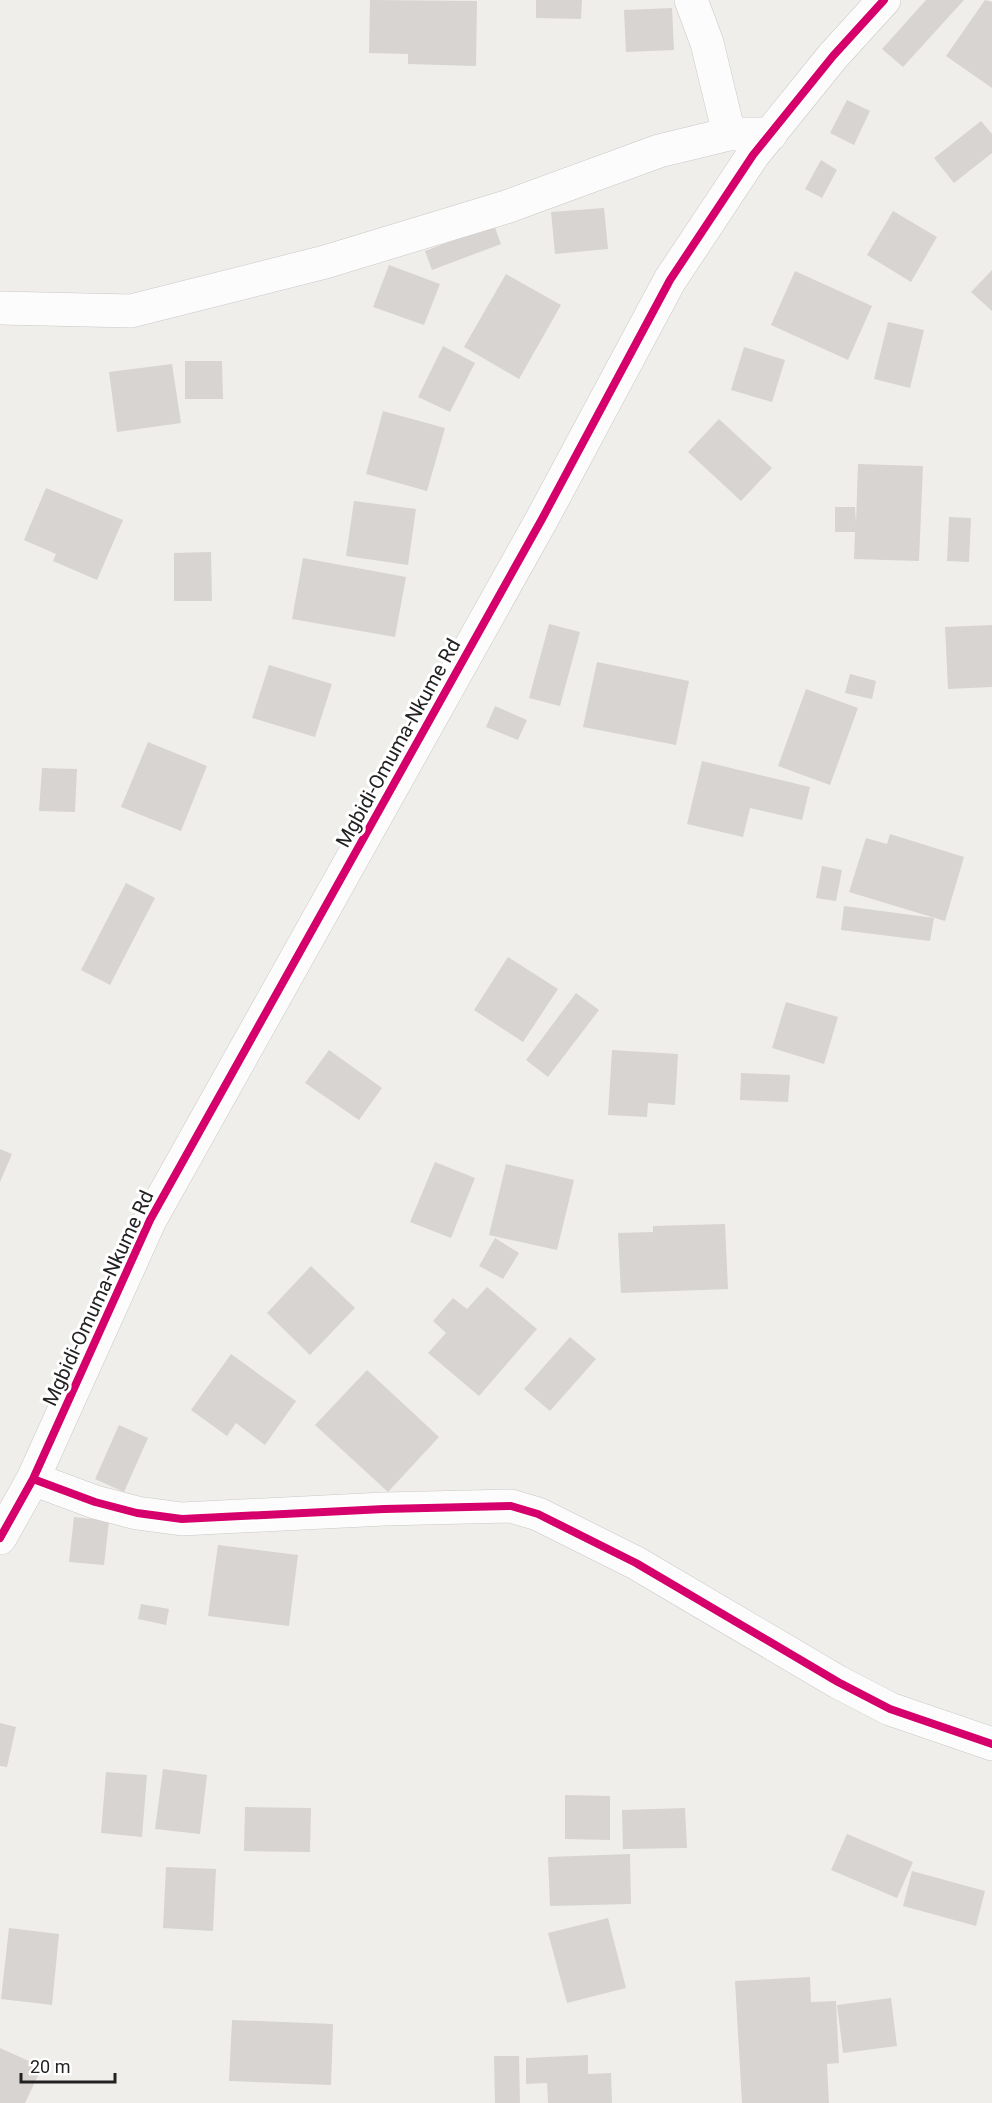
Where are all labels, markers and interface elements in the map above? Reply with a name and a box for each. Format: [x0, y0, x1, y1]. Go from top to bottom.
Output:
street label: Mgbidi-Omuma-Nkume Rd [331, 634, 465, 852]
street label: Mgbidi-Omuma-Nkume Rd [37, 1186, 159, 1410]
scale bar [21, 2046, 116, 2084]
text: 20 m [30, 2056, 70, 2077]

